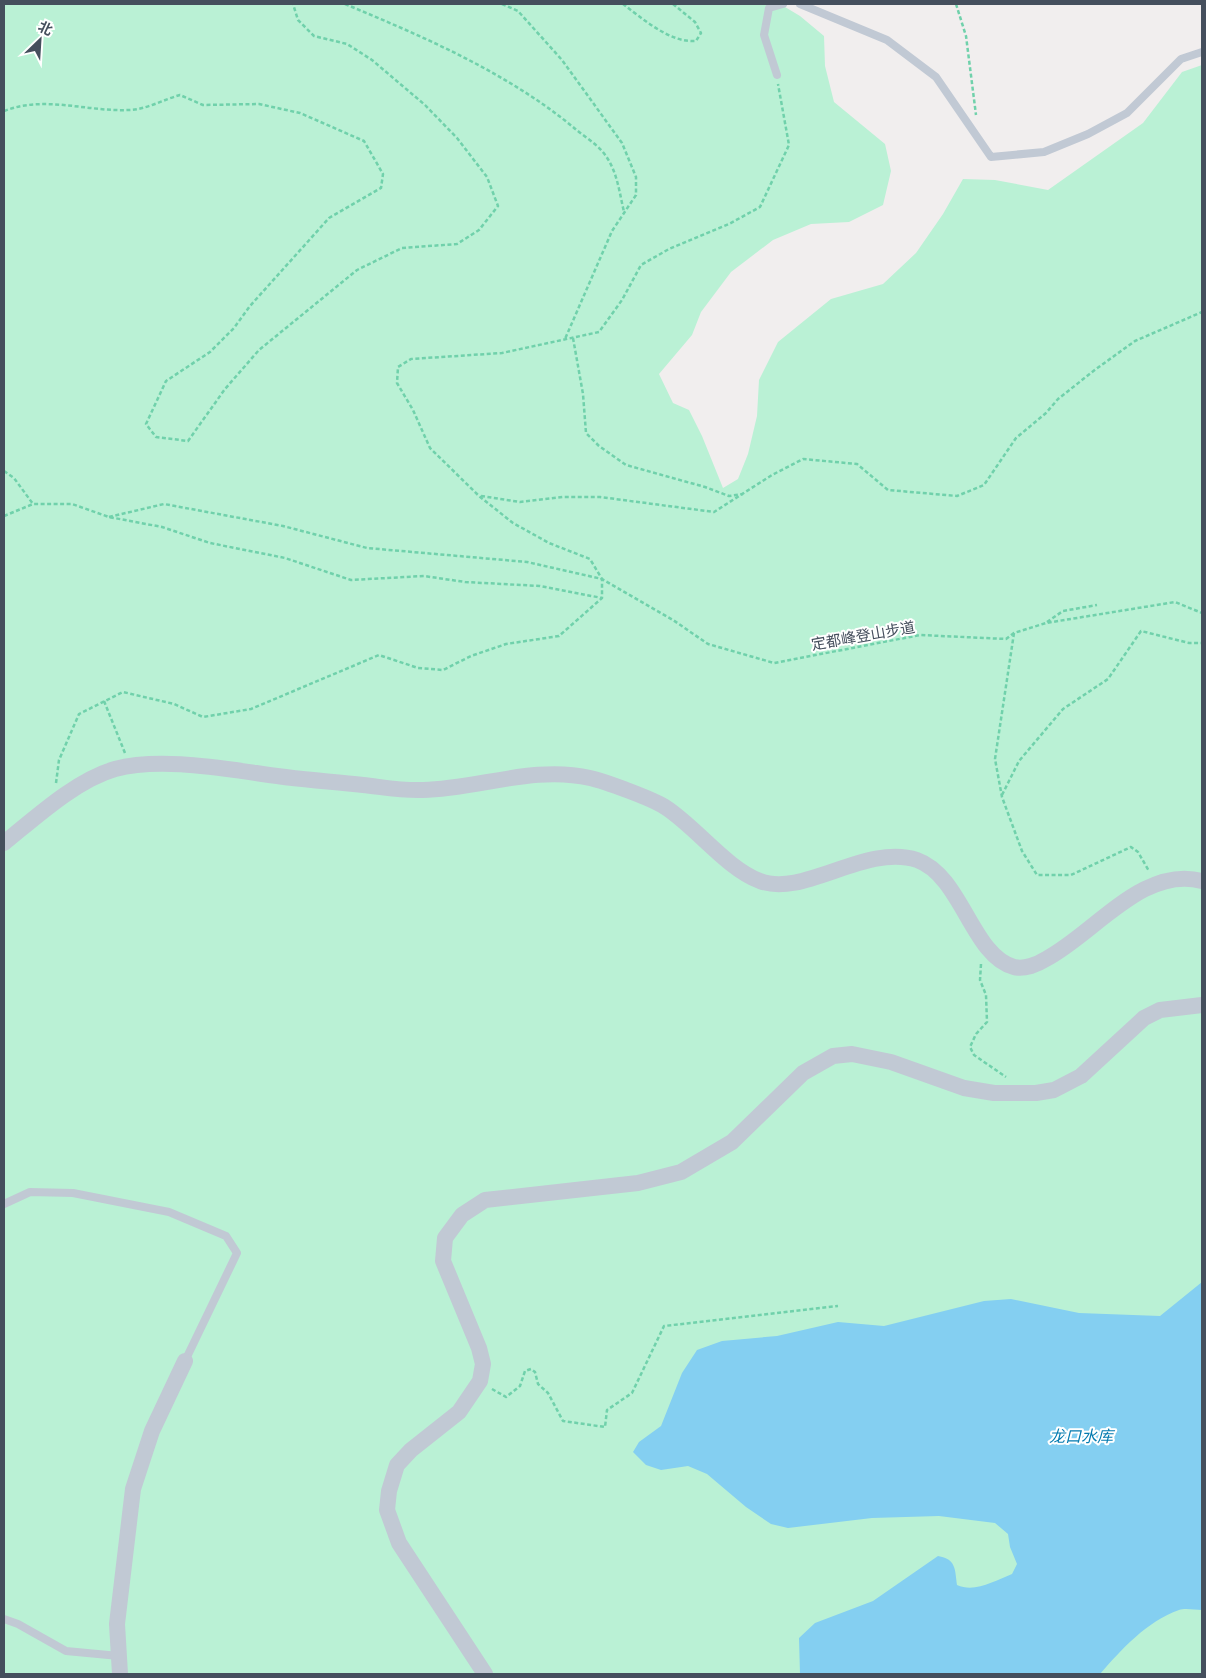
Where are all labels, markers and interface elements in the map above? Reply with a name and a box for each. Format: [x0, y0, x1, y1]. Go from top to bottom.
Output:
north arrow [15, 15, 65, 65]
text: 北 [36, 17, 56, 38]
street label: 定都峰登山步道 [810, 617, 916, 653]
water label: 龙口水库 [1049, 1426, 1116, 1445]

